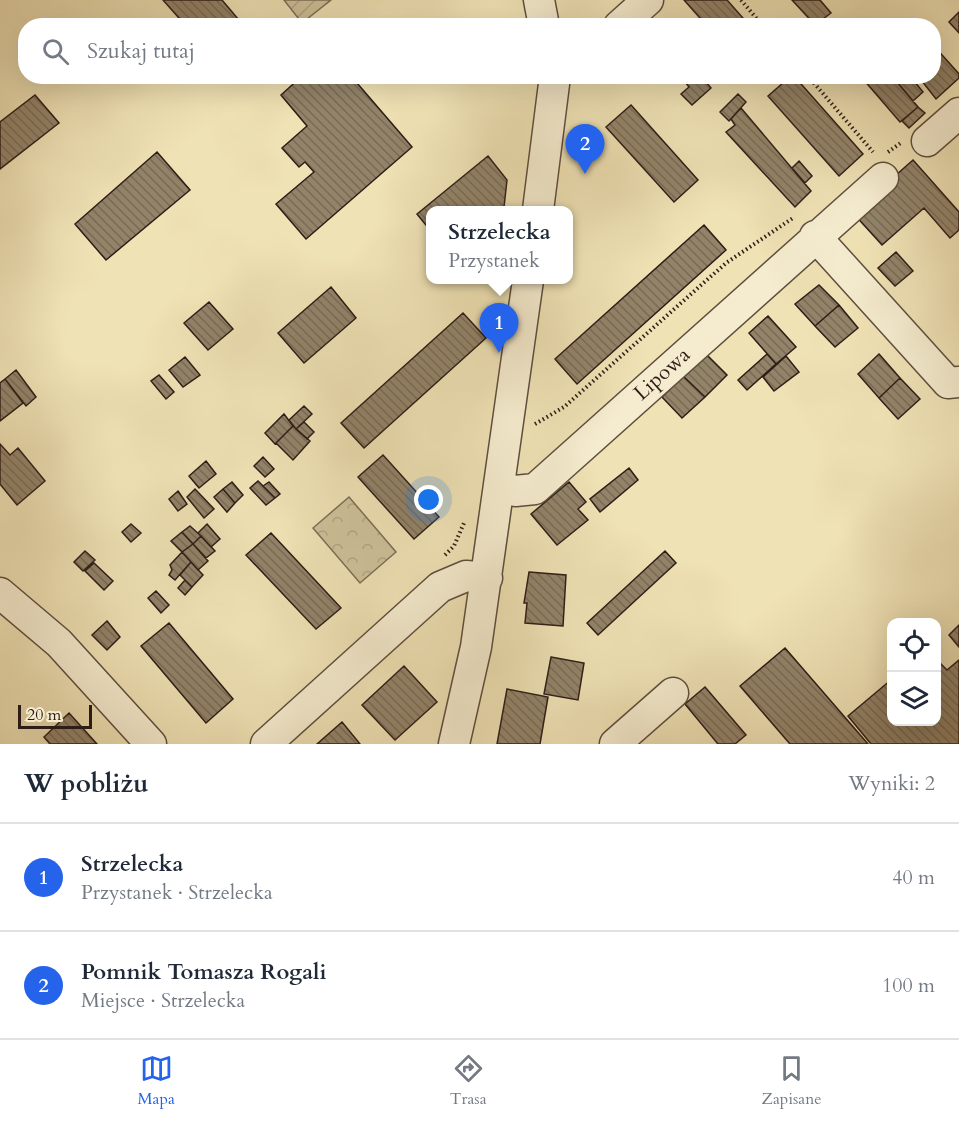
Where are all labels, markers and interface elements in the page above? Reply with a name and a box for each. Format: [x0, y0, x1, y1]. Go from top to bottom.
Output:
search box [18, 18, 941, 84]
icon: search [39, 35, 72, 68]
text: Szukaj tutaj [87, 36, 195, 66]
pin: 2 [566, 124, 604, 174]
popup [426, 206, 573, 284]
text: Strzelecka [448, 217, 551, 247]
text: Przystanek [448, 247, 540, 274]
pin: 1 [480, 304, 518, 353]
street label: Lipowa [627, 341, 697, 407]
your location [414, 485, 443, 514]
map controls [887, 618, 941, 726]
button: locate [887, 618, 941, 672]
button: layers [887, 672, 941, 726]
scale bar [18, 702, 92, 730]
text: 20 m [27, 704, 61, 726]
text: W pobliżu [24, 766, 149, 801]
text: Wyniki: 2 [848, 770, 935, 797]
text: Strzelecka [81, 849, 184, 879]
text: 1 [38, 864, 49, 891]
text: 40 m [892, 864, 935, 891]
text: Przystanek · Strzelecka [81, 879, 273, 906]
text: Pomnik Tomasza Rogali [81, 957, 326, 987]
text: 2 [38, 972, 49, 999]
text: 100 m [882, 972, 935, 999]
text: Miejsce · Strzelecka [81, 987, 245, 1014]
tab: Mapa [137, 1052, 175, 1110]
tab: Trasa [450, 1052, 487, 1110]
tab: Zapisane [762, 1052, 822, 1110]

